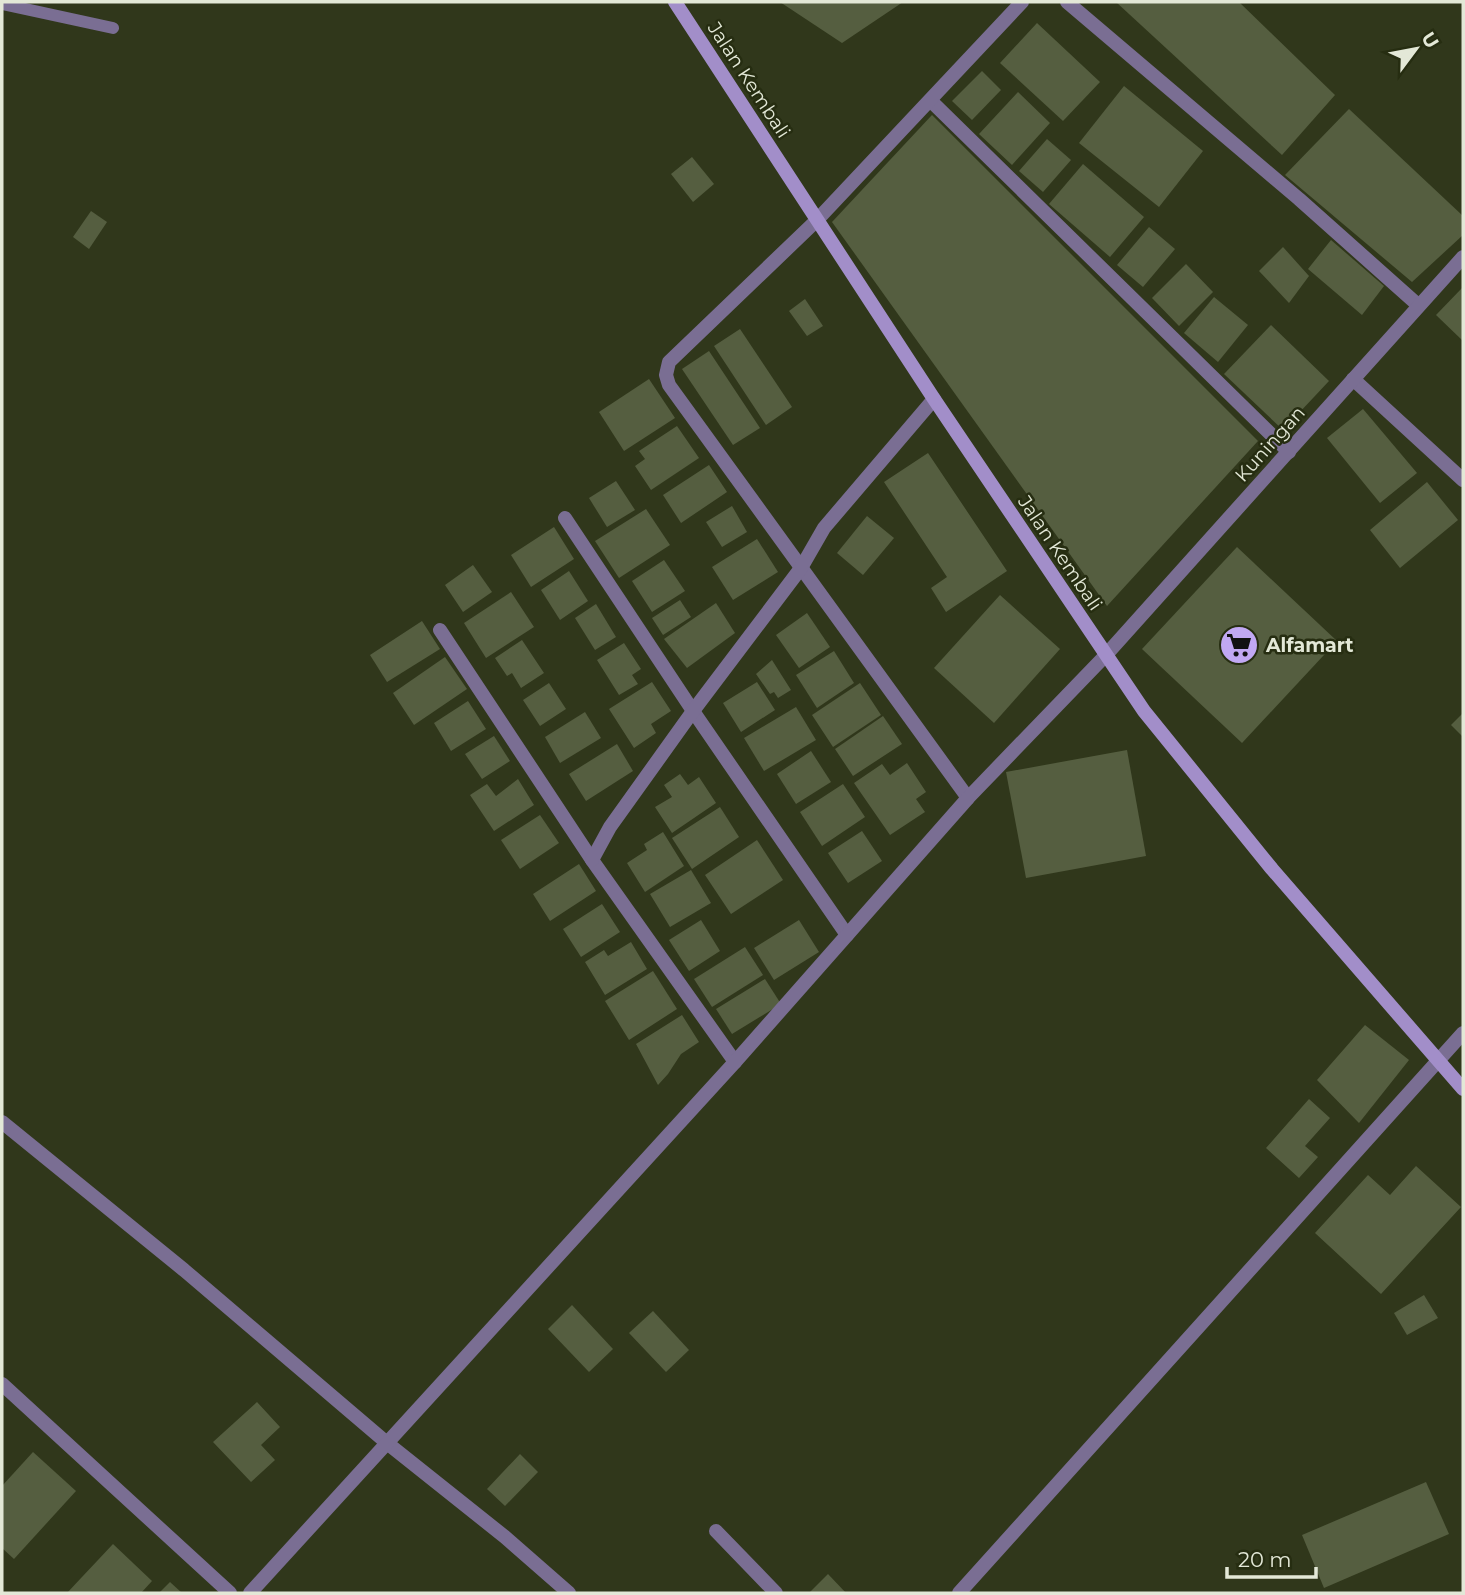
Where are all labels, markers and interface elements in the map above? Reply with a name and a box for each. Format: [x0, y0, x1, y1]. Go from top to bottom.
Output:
north arrow [1381, 14, 1451, 84]
street label: Jalan Kembali [702, 17, 795, 142]
text: U [1416, 28, 1444, 53]
street label: Kuningan [1230, 401, 1310, 487]
street label: Jalan Kembali [1012, 490, 1107, 615]
supermarket icon: Alfamart [1218, 624, 1260, 666]
place label: Alfamart [1265, 634, 1354, 657]
scale bar [1227, 1536, 1316, 1580]
text: 20 m [1238, 1547, 1292, 1572]

